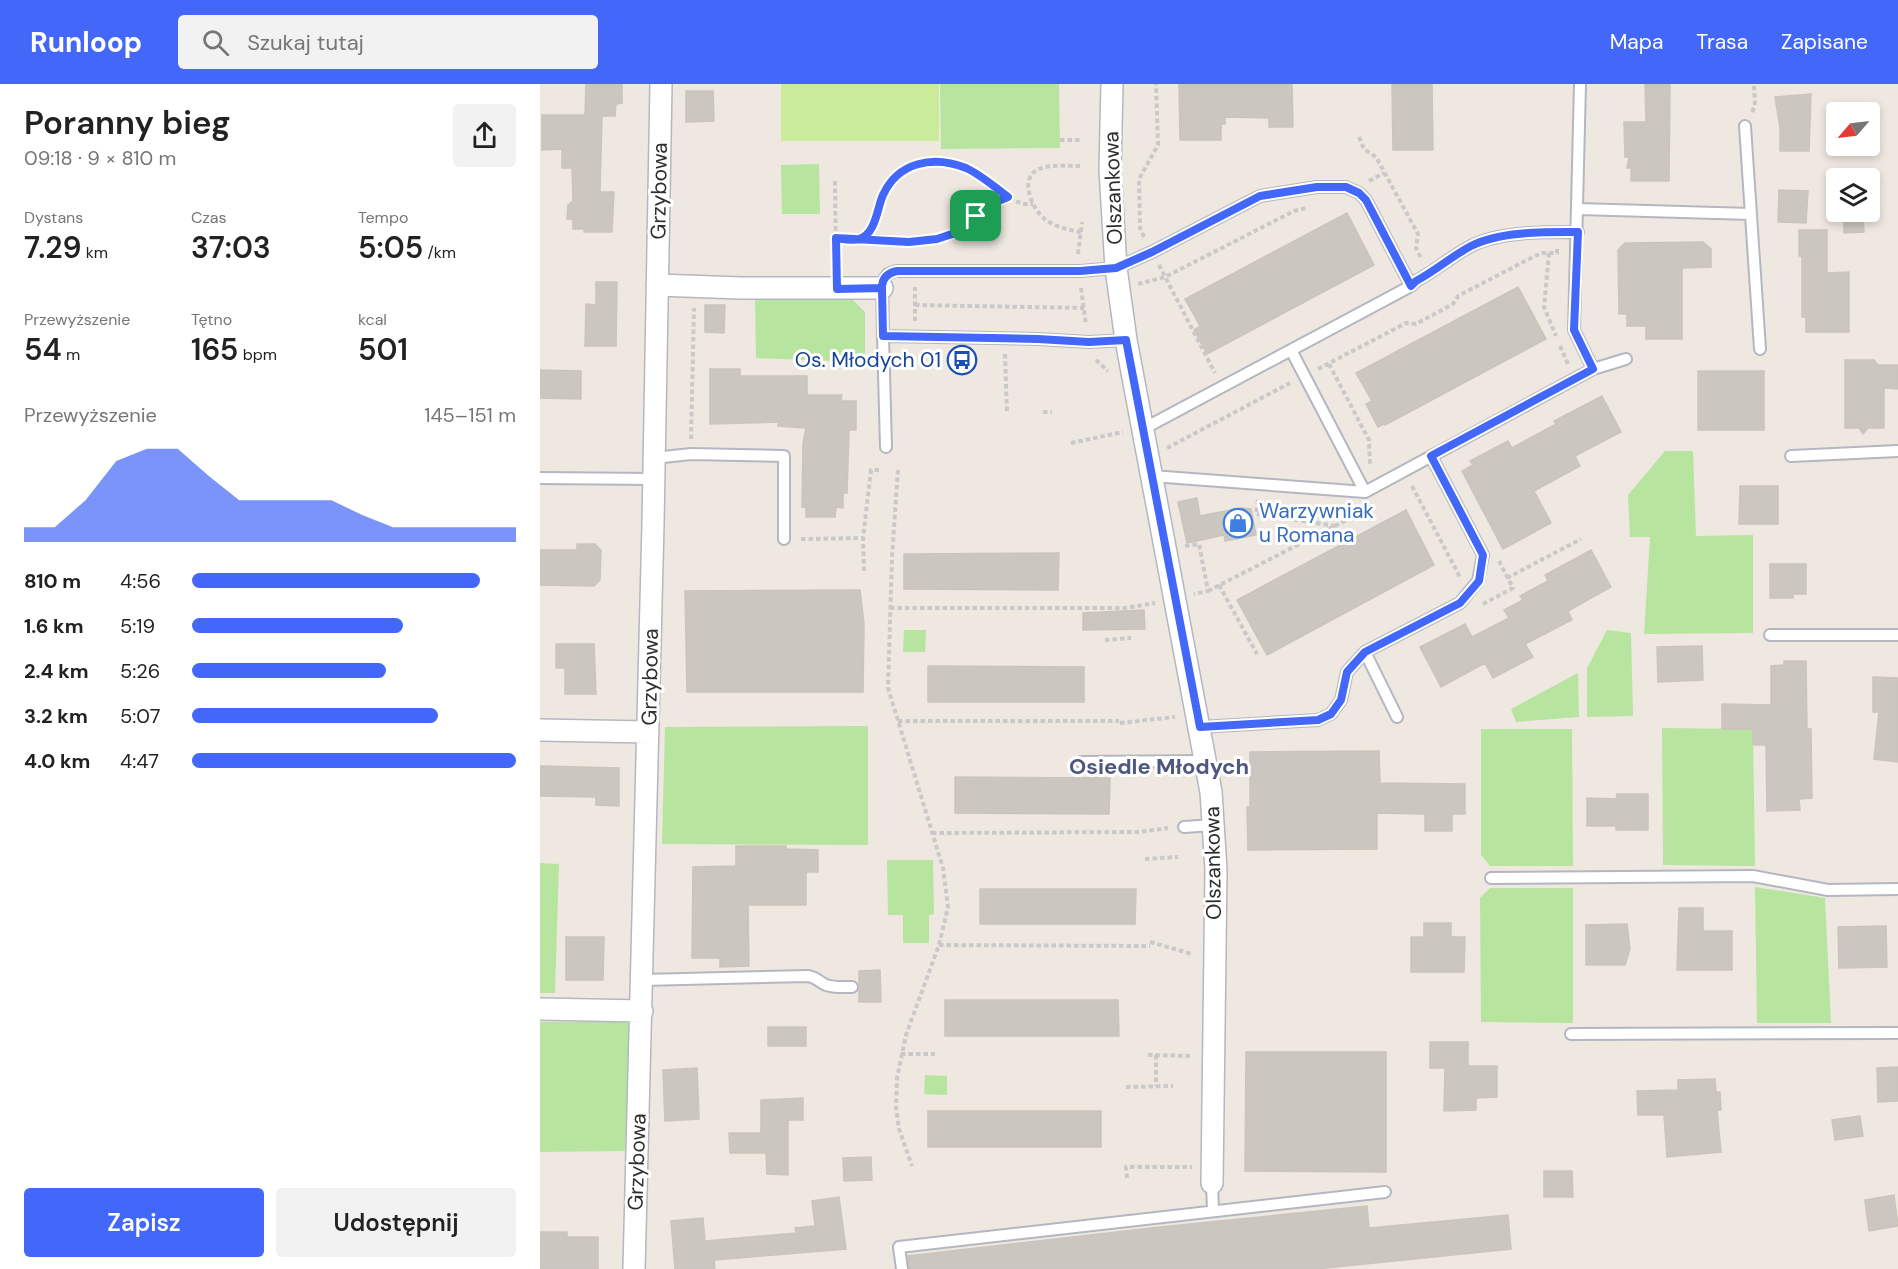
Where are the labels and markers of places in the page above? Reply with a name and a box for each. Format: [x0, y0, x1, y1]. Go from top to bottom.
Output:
pin [950, 190, 1001, 241]
bus stop icon: Os. Młodych 01 [946, 344, 978, 376]
place label: Os. Młodych 01 [795, 346, 941, 374]
place label: Warzywniak u Romana [1259, 497, 1374, 549]
shop icon: Warzywniak u Romana [1222, 507, 1254, 539]

